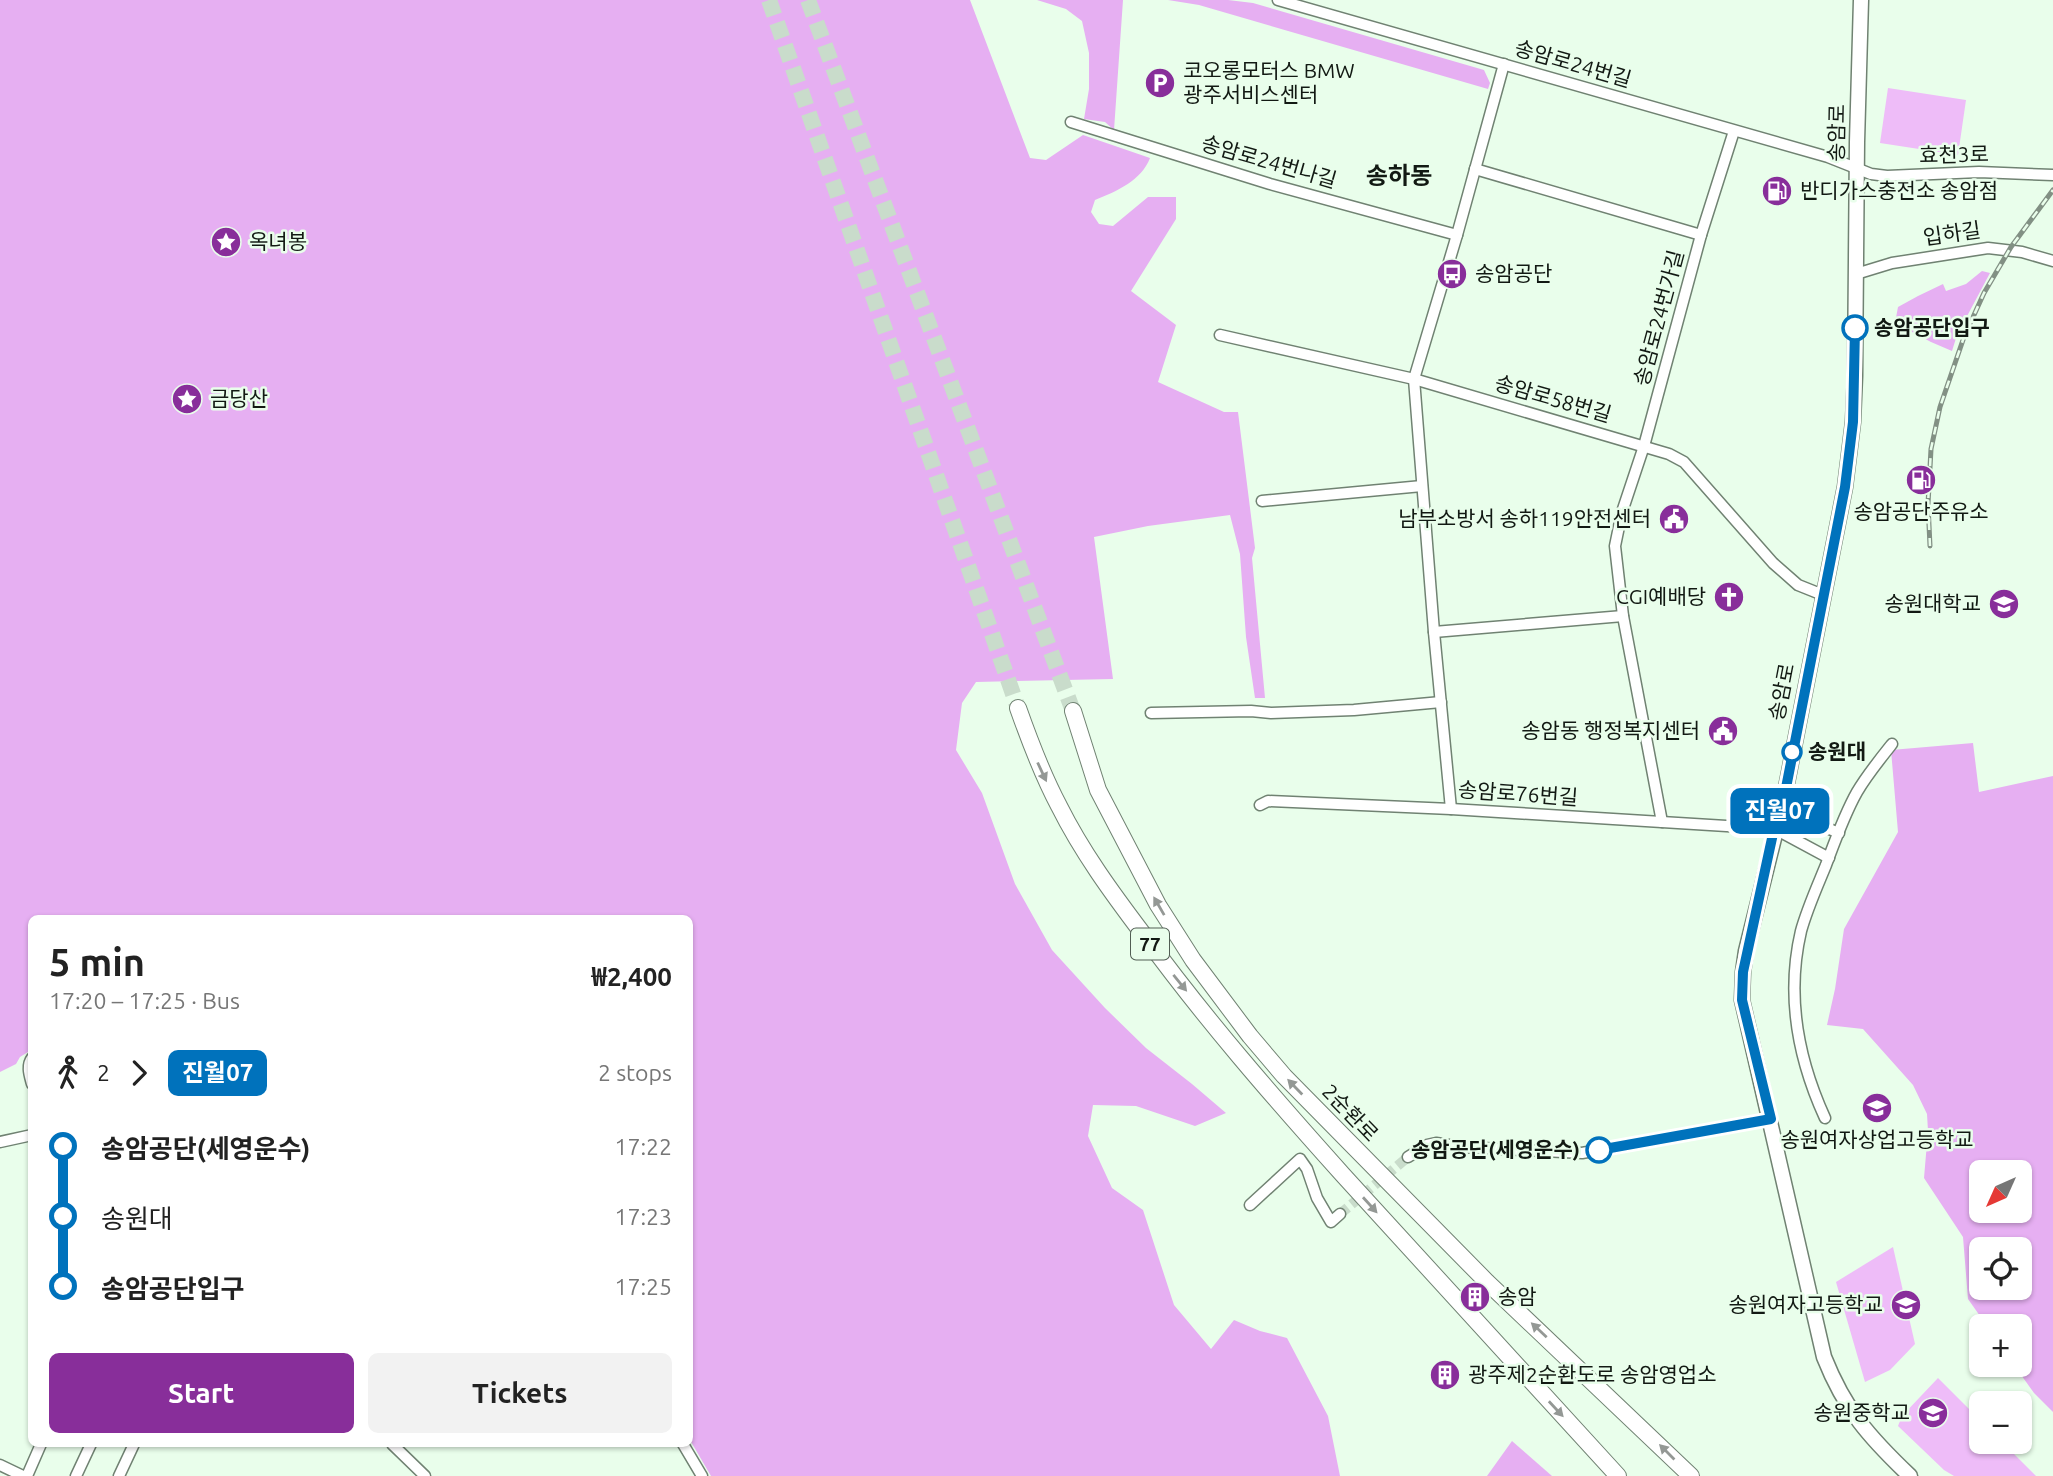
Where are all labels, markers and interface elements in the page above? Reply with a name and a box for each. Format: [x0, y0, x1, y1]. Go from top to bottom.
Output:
street label: 송암로24번길 [1512, 35, 1634, 91]
place label: 코오롱모터스 BMW 광주서비스센터 [1183, 58, 1355, 106]
parking icon: 코오롱모터스 BMW 광주서비스센터 [1143, 66, 1177, 100]
street label: 송암로 [1823, 104, 1849, 162]
street label: 송암로24번나길 [1199, 130, 1340, 192]
street label: 효천3로 [1919, 141, 1989, 167]
district label: 송하동 [1366, 162, 1432, 189]
fuel station icon: 반디가스충전소 송암점 [1760, 174, 1794, 208]
place label: 반디가스충전소 송암점 [1800, 178, 1998, 202]
street label: 입하길 [1921, 217, 1982, 249]
place icon: 옥녀봉 [209, 225, 243, 259]
place label: 옥녀봉 [249, 229, 307, 253]
street label: 송암로24번가길 [1628, 247, 1688, 388]
bus stop icon: 송암공단 [1435, 257, 1469, 291]
place label: 송암공단 [1475, 261, 1552, 285]
marker: 송암공단입구 [1842, 315, 1868, 341]
place label: 송암공단입구 [1874, 315, 1990, 339]
street label: 송암로58번길 [1492, 370, 1614, 426]
place icon: 금당산 [170, 382, 204, 416]
place label: 금당산 [210, 386, 268, 410]
fuel station icon: 송암공단주유소 [1904, 463, 1938, 497]
place label: 송암공단주유소 [1853, 499, 1989, 523]
public building icon: 남부소방서 송하119안전센터 [1657, 502, 1691, 536]
place label: 남부소방서 송하119안전센터 [1398, 506, 1651, 530]
church icon: CGI예배당 [1712, 580, 1746, 614]
place label: CGI예배당 [1616, 584, 1706, 608]
school or university icon: 송원대학교 [1987, 587, 2021, 621]
place label: 송원대학교 [1884, 591, 1981, 615]
street label: 송암로 [1764, 661, 1798, 723]
public building icon: 송암동 행정복지센터 [1706, 714, 1740, 748]
place label: 송암동 행정복지센터 [1521, 718, 1700, 742]
place label: 송원대 [1808, 739, 1866, 763]
marker: 송원대 [1782, 742, 1802, 762]
one-way arrow [1036, 762, 1048, 782]
street label: 송암로76번길 [1457, 777, 1579, 809]
line badge: 진월07 [1731, 788, 1829, 834]
text: 진월07 [1744, 797, 1816, 824]
one-way arrow [1153, 896, 1165, 915]
road number: 77 [1131, 928, 1169, 960]
text: 5 min [49, 941, 145, 983]
text: ₩2,400 [592, 962, 672, 991]
one-way arrow [1172, 973, 1187, 991]
text: 17:20 – 17:25 · Bus [49, 988, 240, 1013]
icon: walk [49, 1054, 87, 1092]
icon: forward [120, 1054, 158, 1092]
text: 진월07 [182, 1059, 253, 1086]
text: 2 [97, 1060, 110, 1085]
text: 2 stops [598, 1060, 672, 1085]
one-way arrow [1288, 1079, 1304, 1096]
street label: 2순환로 [1318, 1079, 1384, 1146]
school or university icon: 송원여자상업고등학교 [1860, 1091, 1894, 1125]
place label: 송원여자상업고등학교 [1780, 1127, 1974, 1151]
text: 송암공단(세영운수) [101, 1134, 310, 1163]
text: 17:22 [614, 1134, 672, 1159]
place label: 송암공단(세영운수) [1411, 1137, 1580, 1161]
marker: 송암공단(세영운수) [1586, 1137, 1612, 1163]
north arrow [1969, 1160, 2032, 1223]
map controls [1969, 1160, 2032, 1454]
one-way arrow [1361, 1196, 1377, 1213]
text: 송원대 [101, 1204, 173, 1233]
text: 17:23 [614, 1204, 672, 1229]
button: locate [1969, 1237, 2032, 1300]
text: 송암공단입구 [101, 1274, 245, 1303]
text: 17:25 [614, 1274, 672, 1299]
building icon: 송암 [1458, 1280, 1492, 1314]
place label: 송암 [1498, 1284, 1537, 1308]
school or university icon: 송원여자고등학교 [1889, 1288, 1923, 1322]
place label: 송원여자고등학교 [1728, 1292, 1883, 1316]
button: + [1969, 1314, 2032, 1377]
one-way arrow [1531, 1323, 1548, 1339]
button: Start [49, 1353, 354, 1433]
button: Tickets [368, 1353, 672, 1433]
building icon: 광주제2순환도로 송암영업소 [1428, 1358, 1462, 1392]
place label: 광주제2순환도로 송암영업소 [1468, 1362, 1717, 1386]
button: − [1969, 1391, 2032, 1454]
school or university icon: 송원중학교 [1916, 1396, 1950, 1430]
one-way arrow [1548, 1400, 1564, 1418]
place label: 송원중학교 [1813, 1400, 1910, 1424]
one-way arrow [1658, 1443, 1675, 1460]

